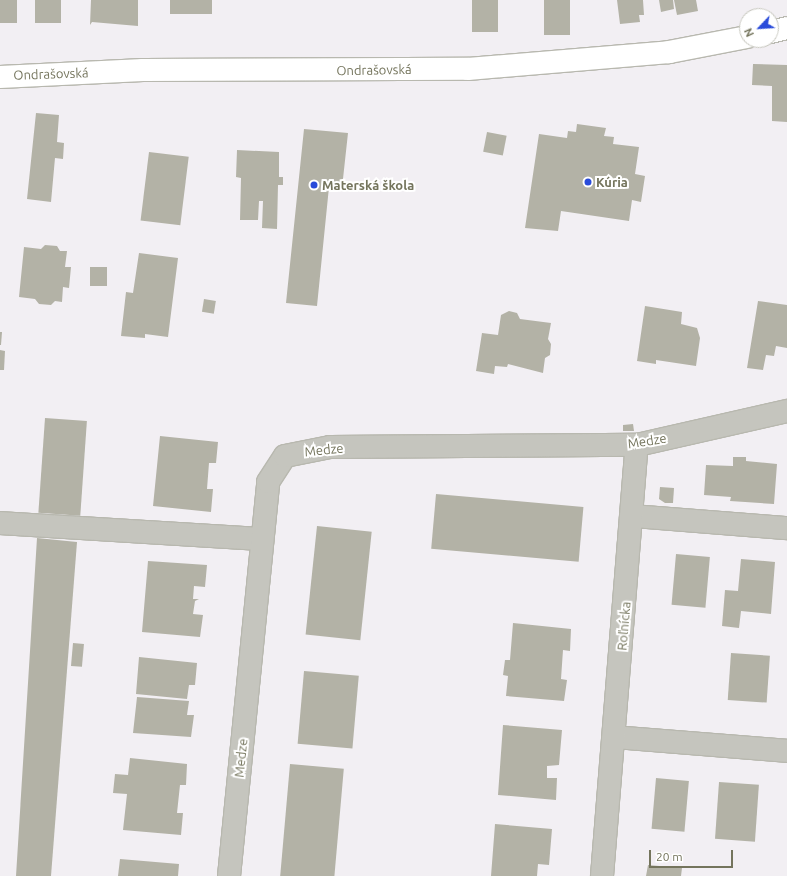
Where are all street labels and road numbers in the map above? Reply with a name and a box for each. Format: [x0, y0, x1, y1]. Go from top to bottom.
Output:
street label: Ondrašovská [336, 62, 412, 78]
street label: Ondrašovská [13, 65, 89, 83]
street label: Medze [626, 430, 668, 452]
street label: Medze [304, 440, 344, 460]
street label: Roľnícka [614, 601, 634, 651]
street label: Medze [231, 738, 251, 778]

